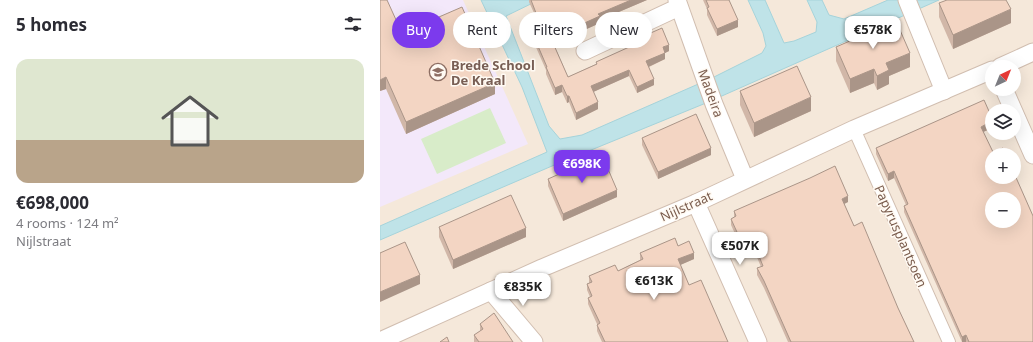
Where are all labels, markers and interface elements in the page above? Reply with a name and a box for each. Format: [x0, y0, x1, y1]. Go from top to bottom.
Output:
chip: Buy [392, 12, 445, 48]
chip: Rent [453, 12, 511, 48]
chip: Filters [519, 12, 587, 48]
chip: New [595, 12, 652, 48]
text: 5 homes [16, 13, 87, 36]
icon: filters [342, 13, 364, 35]
pin: €578K [845, 16, 901, 50]
text: €578K [854, 20, 892, 38]
place label: Brede School De Kraal [451, 56, 535, 89]
north arrow [985, 60, 1021, 96]
map controls [985, 60, 1021, 228]
school or university icon: Brede School De Kraal [428, 62, 448, 82]
street label: Madeira [694, 66, 728, 120]
icon: home [154, 85, 226, 157]
button: layers [985, 104, 1021, 140]
button: + [985, 148, 1021, 184]
pin: €698K [554, 150, 610, 184]
text: €698K [563, 154, 601, 172]
street label: Papyrusplantsoen [870, 182, 932, 290]
street label: Nijlstraat [657, 186, 715, 225]
text: €698,000 [16, 191, 89, 214]
button: − [985, 192, 1021, 228]
text: 4 rooms · 124 m² [16, 214, 119, 232]
text: Nijlstraat [16, 232, 71, 250]
pin: €507K [712, 232, 768, 266]
text: €507K [721, 236, 759, 254]
pin: €613K [626, 267, 682, 301]
text: €613K [635, 271, 673, 289]
pin: €835K [495, 273, 551, 307]
text: €835K [504, 277, 542, 295]

